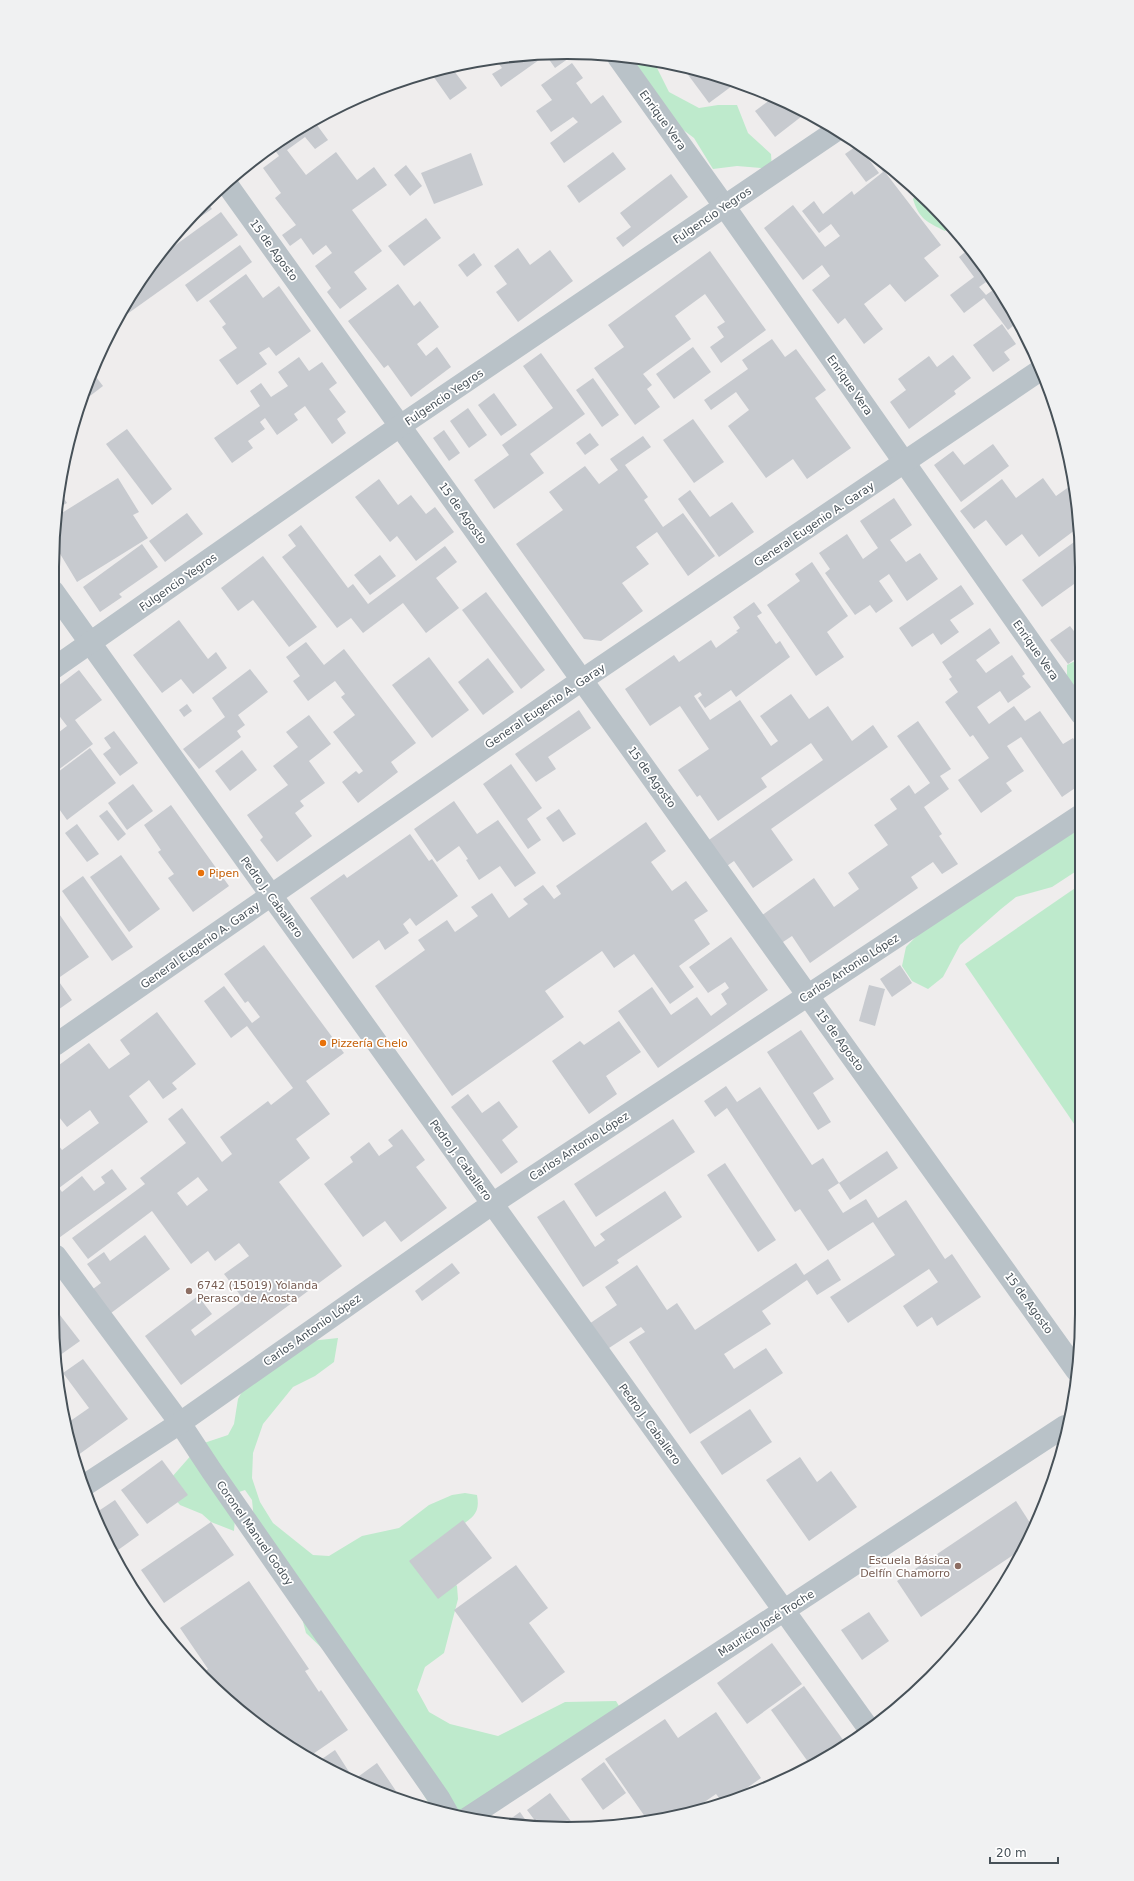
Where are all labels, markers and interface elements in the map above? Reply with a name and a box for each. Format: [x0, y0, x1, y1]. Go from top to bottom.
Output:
street label: Enrique Vera [637, 88, 689, 153]
street label: Fulgencio Yegros [671, 184, 754, 246]
street label: 15 de Agosto [247, 217, 300, 284]
street label: Enrique Vera [824, 353, 875, 418]
street label: Fulgencio Yegros [403, 366, 486, 428]
street label: General Eugenio A. Garay [752, 479, 877, 570]
street label: 15 de Agosto [436, 480, 489, 547]
street label: Fulgencio Yegros [137, 551, 220, 614]
street label: Enrique Vera [1010, 618, 1061, 683]
street label: General Eugenio A. Garay [483, 661, 608, 752]
street label: 15 de Agosto [625, 744, 678, 811]
street label: Pedro J. Caballero [238, 854, 305, 940]
place label: Pipen [209, 867, 239, 880]
marker: Pipen [196, 868, 206, 878]
street label: General Eugenio A. Garay [138, 899, 263, 991]
street label: Carlos Antonio López [797, 931, 902, 1005]
street label: 15 de Agosto [813, 1007, 866, 1074]
place label: Pizzería Chelo [331, 1037, 408, 1050]
marker: Pizzería Chelo [318, 1038, 328, 1048]
street label: Carlos Antonio López [527, 1109, 632, 1183]
street label: Pedro J. Caballero [427, 1117, 494, 1203]
street label: 15 de Agosto [1002, 1270, 1055, 1337]
place label: 6742 (15019) Yolanda Perasco de Acosta [197, 1279, 318, 1305]
marker: 6742 (15019) Yolanda Perasco de Acosta [184, 1286, 194, 1296]
street label: Carlos Antonio López [261, 1292, 364, 1369]
street label: Pedro J. Caballero [616, 1381, 683, 1467]
street label: Coronel Manuel Godoy [214, 1478, 296, 1588]
place label: Escuela Básica Delfín Chamorro [860, 1554, 950, 1580]
marker: Escuela Básica Delfín Chamorro [953, 1561, 963, 1571]
street label: Mauricio José Troche [716, 1587, 817, 1659]
scale bar [990, 1839, 1058, 1865]
text: 20 m [996, 1846, 1027, 1860]

